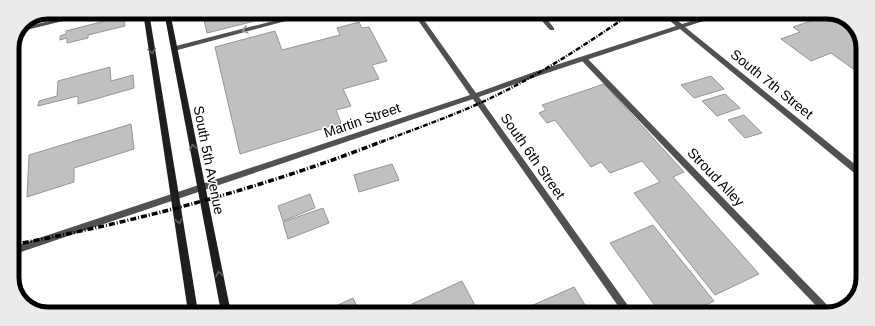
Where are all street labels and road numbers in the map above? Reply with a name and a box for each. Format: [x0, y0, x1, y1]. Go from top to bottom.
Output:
street label: South 7th Street [728, 46, 816, 122]
street label: Martin Street [322, 99, 403, 141]
street label: South 5th Avenue [191, 104, 227, 216]
street label: South 6th Street [497, 110, 569, 202]
street label: Stroud Alley [684, 145, 748, 209]

